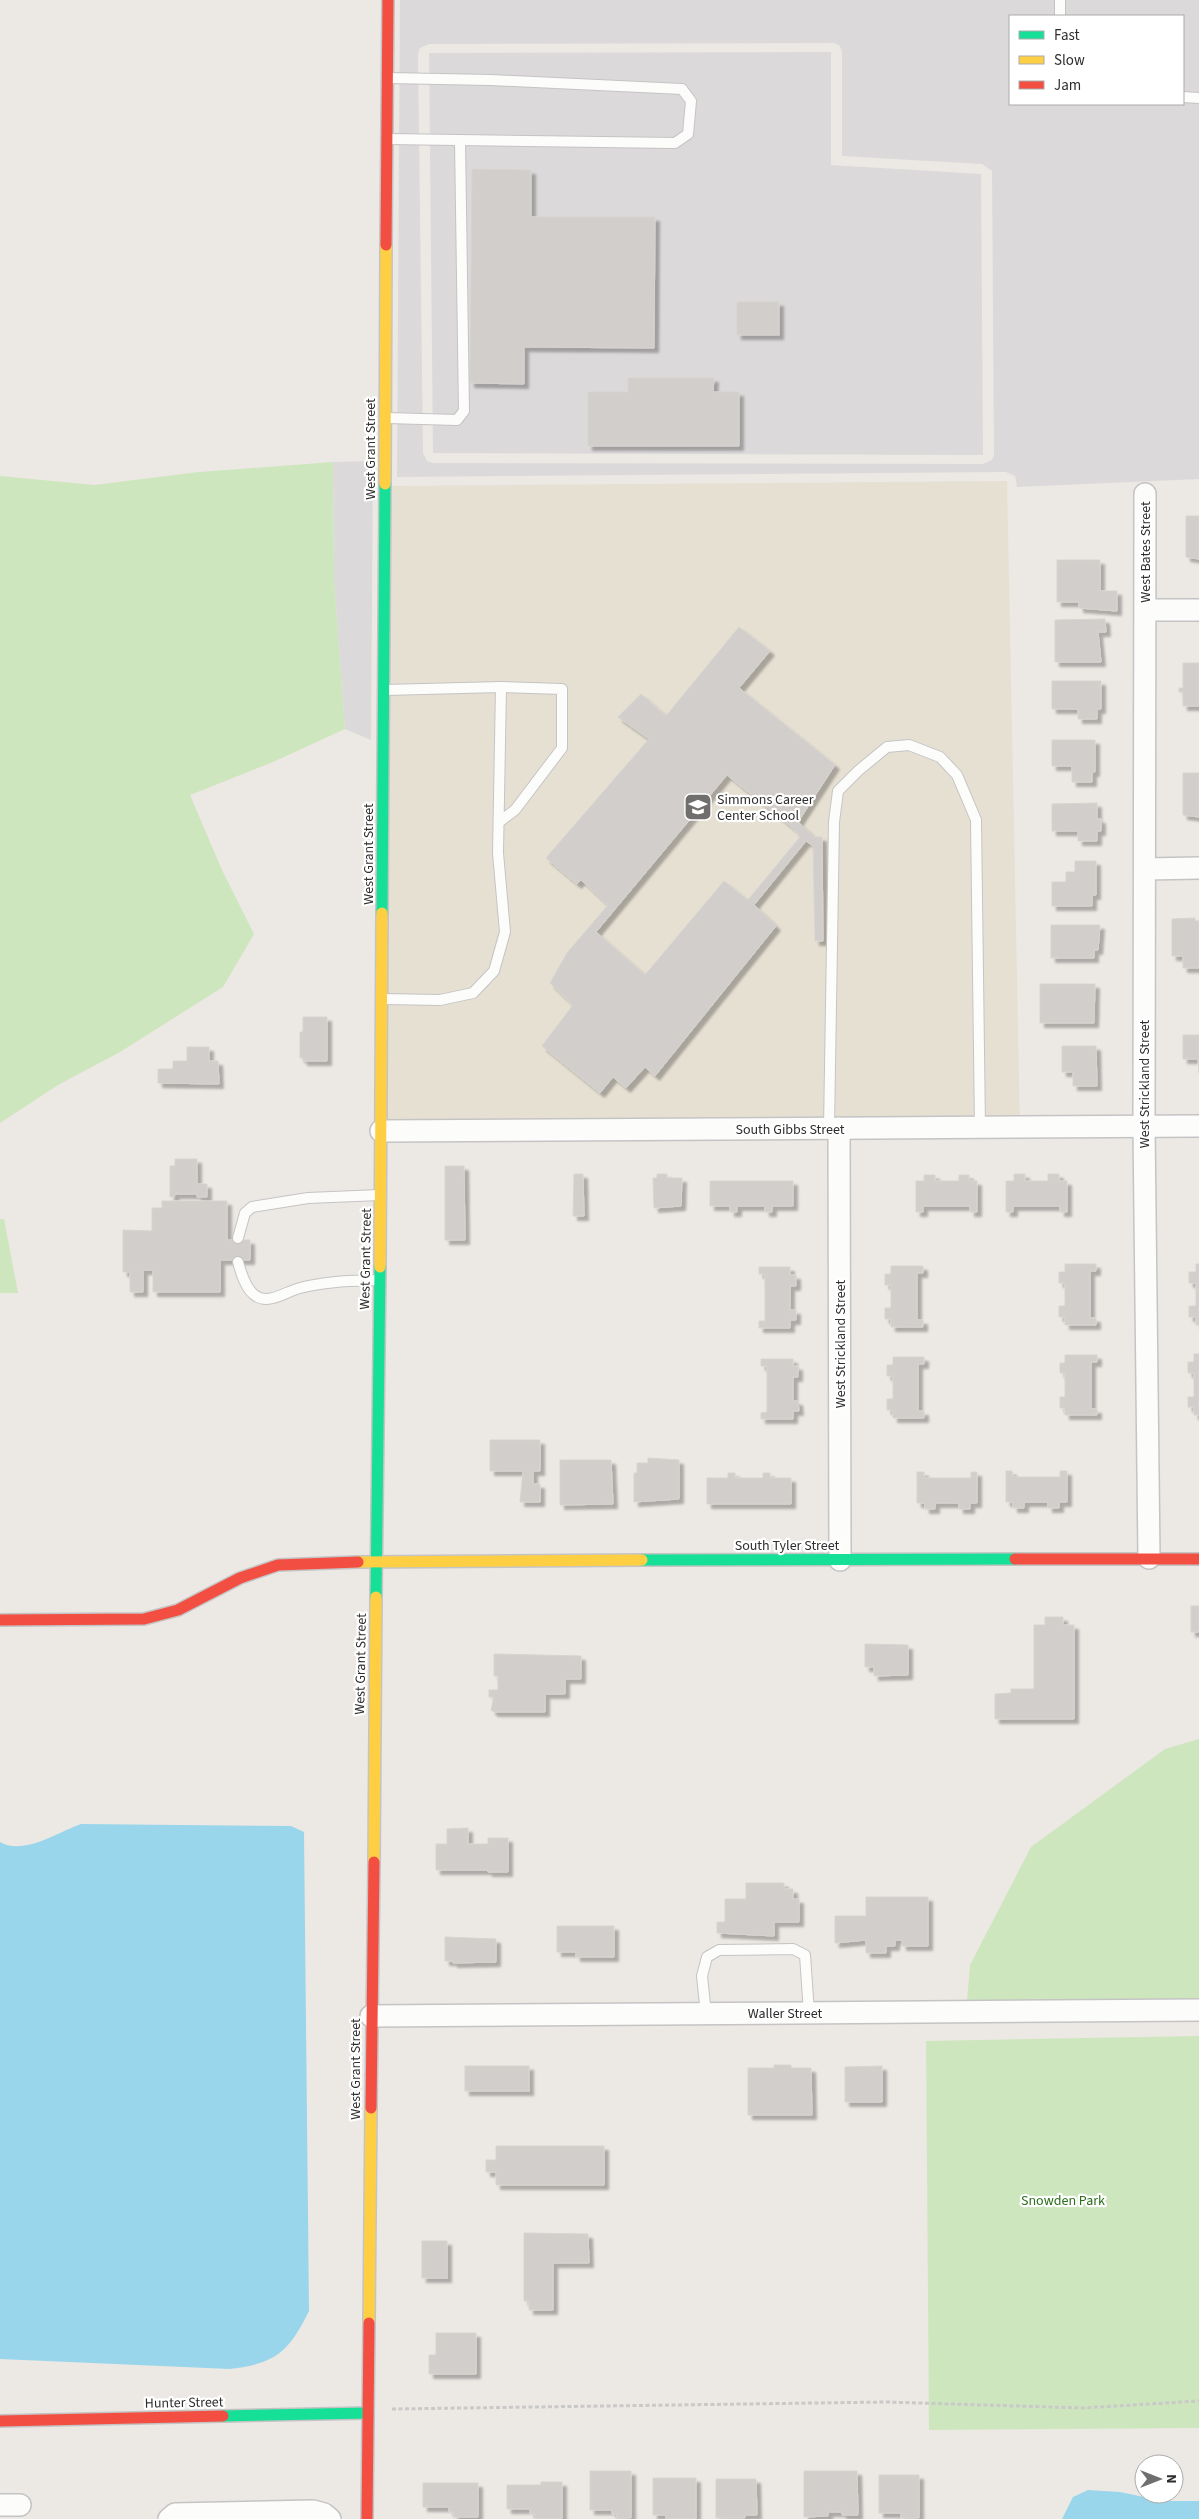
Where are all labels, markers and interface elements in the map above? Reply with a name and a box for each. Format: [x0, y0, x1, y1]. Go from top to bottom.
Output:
legend [1009, 15, 1184, 105]
text: Fast [1054, 25, 1080, 46]
text: Slow [1054, 50, 1085, 71]
text: Jam [1054, 75, 1081, 96]
street label: West Grant Street [361, 398, 381, 500]
street label: West Bates Street [1136, 501, 1156, 603]
place label: Simmons Career Center School [717, 790, 814, 826]
school or university icon: Simmons Career Center School [683, 792, 713, 822]
street label: West Grant Street [359, 803, 379, 905]
street label: West Strickland Street [1135, 1019, 1155, 1148]
street label: South Gibbs Street [735, 1120, 845, 1140]
street label: West Grant Street [355, 1208, 377, 1310]
street label: West Strickland Street [831, 1279, 851, 1408]
street label: South Tyler Street [735, 1536, 840, 1556]
street label: West Grant Street [350, 1613, 372, 1715]
street label: Waller Street [748, 2004, 823, 2024]
street label: West Grant Street [346, 2018, 366, 2120]
park label: Snowden Park [1021, 2191, 1105, 2211]
street label: Hunter Street [145, 2392, 224, 2414]
north arrow [1134, 2454, 1184, 2504]
text: N [1161, 2474, 1181, 2484]

